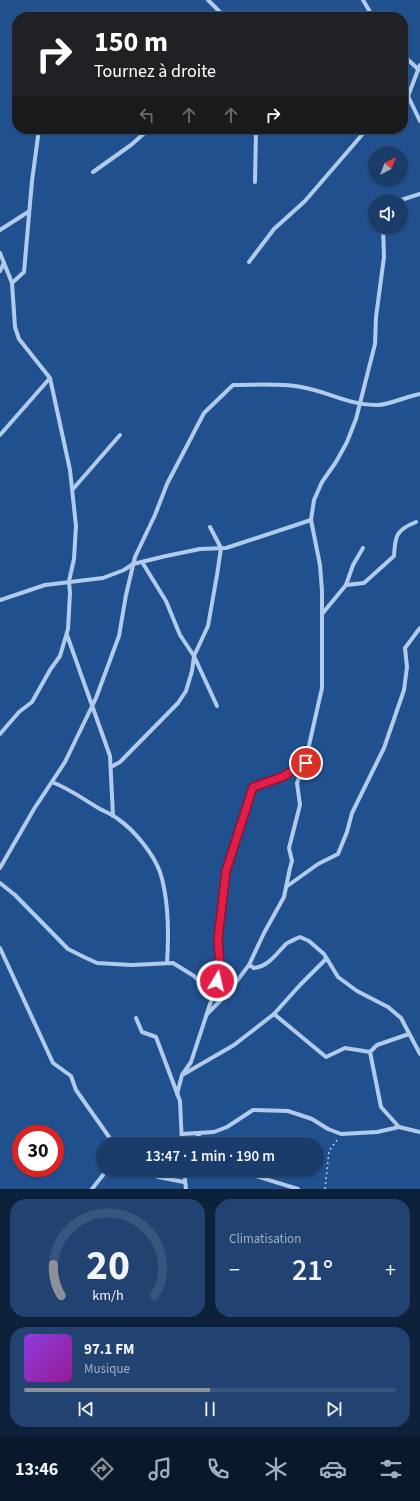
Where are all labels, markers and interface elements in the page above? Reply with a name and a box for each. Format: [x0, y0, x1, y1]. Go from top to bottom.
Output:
text: 150 m [94, 22, 168, 62]
icon: right [28, 28, 80, 80]
text: Tournez à droite [94, 59, 216, 84]
icon: left [136, 104, 158, 126]
icon: ahead [178, 104, 200, 126]
icon: ahead [220, 104, 242, 126]
icon: right [262, 104, 284, 126]
north arrow [368, 146, 408, 186]
map controls [368, 146, 408, 234]
button: sound [368, 194, 408, 234]
pin [289, 746, 323, 780]
icon: arrive [295, 752, 317, 774]
position arrow [196, 960, 238, 1002]
speed limit sign: 30 [12, 1125, 64, 1177]
text: 13:47 · 1 min · 190 m [145, 1146, 275, 1167]
text: Climatisation [229, 1230, 301, 1248]
text: 20 [86, 1236, 129, 1296]
text: 21° [292, 1249, 333, 1292]
text: − [229, 1254, 240, 1286]
text: + [385, 1254, 396, 1286]
text: km/h [92, 1285, 123, 1306]
text: 97.1 FM [84, 1339, 135, 1360]
text: Musique [84, 1360, 130, 1378]
icon: previous [75, 1398, 97, 1420]
icon: pause [199, 1398, 221, 1420]
icon: next [323, 1398, 345, 1420]
icon: directions [88, 1455, 116, 1483]
icon: music [146, 1455, 174, 1483]
icon: phone [204, 1455, 232, 1483]
icon: climate [262, 1455, 290, 1483]
icon: car [319, 1455, 347, 1483]
icon: filters [377, 1455, 405, 1483]
text: 13:46 [15, 1457, 58, 1482]

